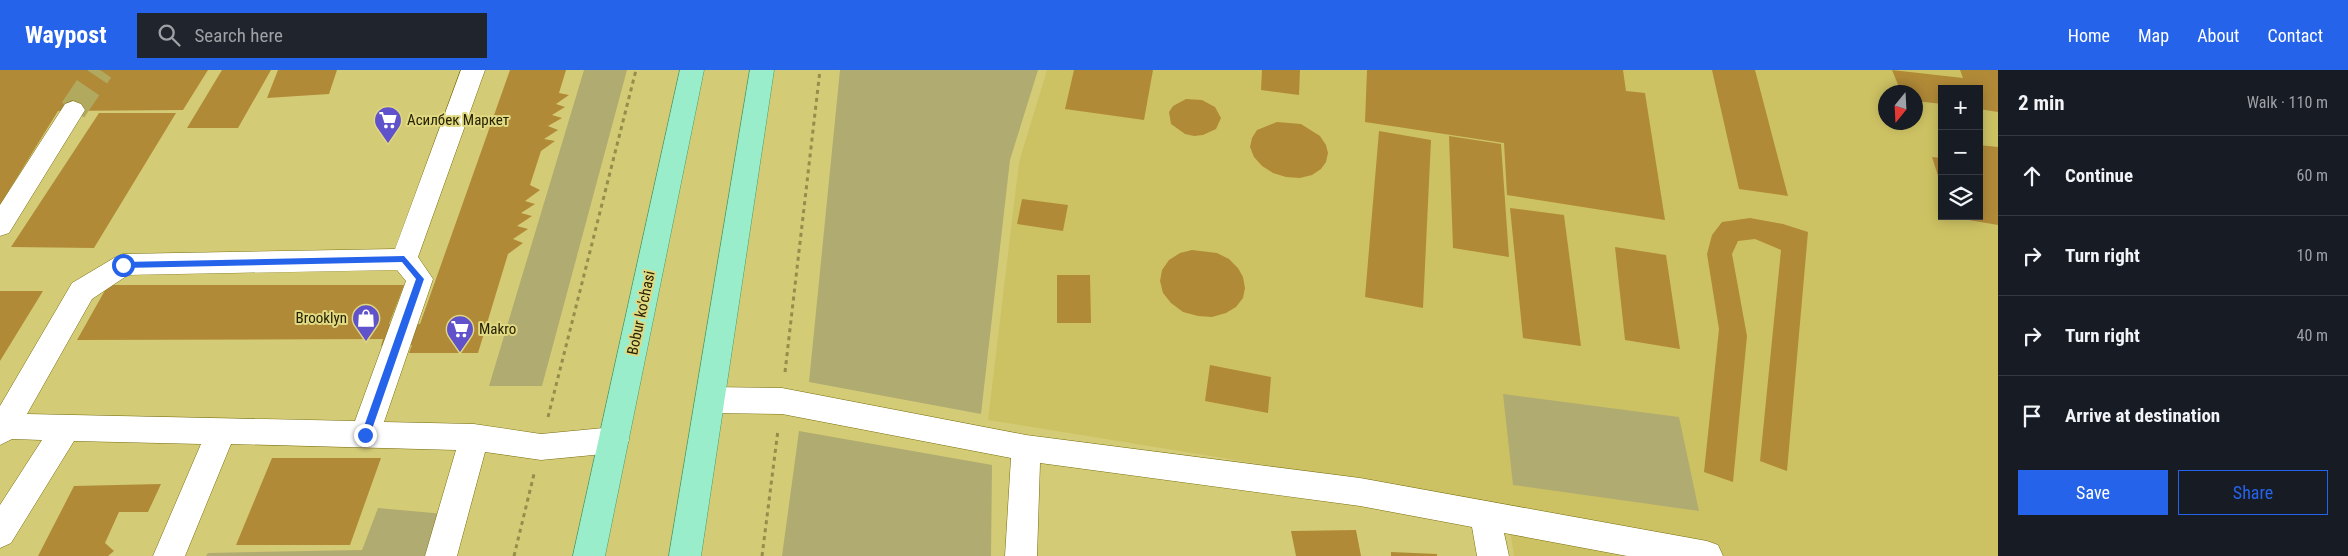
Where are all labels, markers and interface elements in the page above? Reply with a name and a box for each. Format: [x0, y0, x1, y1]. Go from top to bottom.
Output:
search box [137, 13, 487, 58]
text: Waypost [25, 21, 107, 49]
icon: search [155, 21, 183, 49]
text: Search here [195, 24, 283, 47]
text: Home [2068, 25, 2110, 46]
text: Map [2138, 25, 2169, 46]
text: About [2197, 25, 2239, 46]
text: Contact [2267, 25, 2323, 46]
north arrow [1878, 85, 1923, 130]
map controls [1938, 85, 1983, 220]
button: + [1938, 85, 1983, 130]
text: 2 min [2018, 91, 2065, 115]
text: Walk · 110 m [2247, 93, 2328, 112]
supermarket icon: Асилбек Маркет [373, 105, 403, 144]
place label: Асилбек Маркет [407, 111, 509, 129]
button: − [1938, 130, 1983, 175]
icon: ahead [2018, 162, 2046, 190]
text: Continue [2065, 164, 2133, 187]
text: 60 m [2296, 166, 2328, 185]
button: layers [1938, 175, 1983, 220]
icon: right [2018, 242, 2046, 270]
text: Turn right [2065, 244, 2140, 267]
text: 10 m [2296, 246, 2328, 265]
route start [112, 254, 135, 277]
street label: Bobur ko'chasi [623, 269, 659, 357]
shop icon: Brooklyn [351, 303, 381, 342]
place label: Brooklyn [296, 309, 347, 327]
supermarket icon: Makro [445, 314, 475, 353]
place label: Makro [479, 320, 516, 338]
icon: right [2018, 322, 2046, 350]
text: Turn right [2065, 324, 2140, 347]
text: 40 m [2296, 326, 2328, 345]
icon: arrive [2018, 402, 2046, 430]
text: Arrive at destination [2065, 404, 2220, 427]
route end [354, 424, 377, 447]
button: Save [2018, 470, 2168, 515]
button: Share [2178, 470, 2328, 515]

